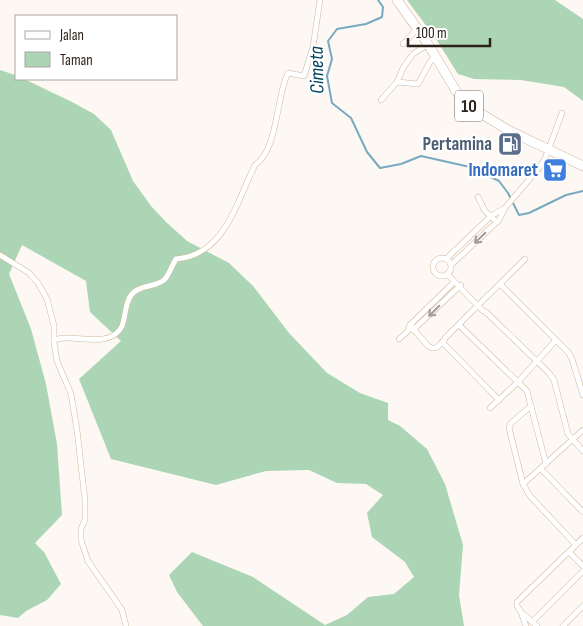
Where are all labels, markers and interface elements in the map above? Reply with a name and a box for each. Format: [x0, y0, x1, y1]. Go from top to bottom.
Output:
legend [15, 15, 178, 80]
scale bar [408, 15, 490, 47]
text: 100 m [416, 24, 447, 43]
text: Jalan [59, 26, 84, 45]
water label: Cimeta [305, 46, 329, 94]
text: Taman [60, 51, 93, 70]
road number: 10 [455, 90, 483, 122]
fuel station icon: Pertamina [497, 131, 523, 157]
place label: Pertamina [422, 133, 492, 156]
supermarket icon: Indomaret [542, 157, 568, 183]
place label: Indomaret [468, 159, 538, 182]
one-way arrow [474, 232, 486, 244]
one-way arrow [428, 305, 441, 317]

